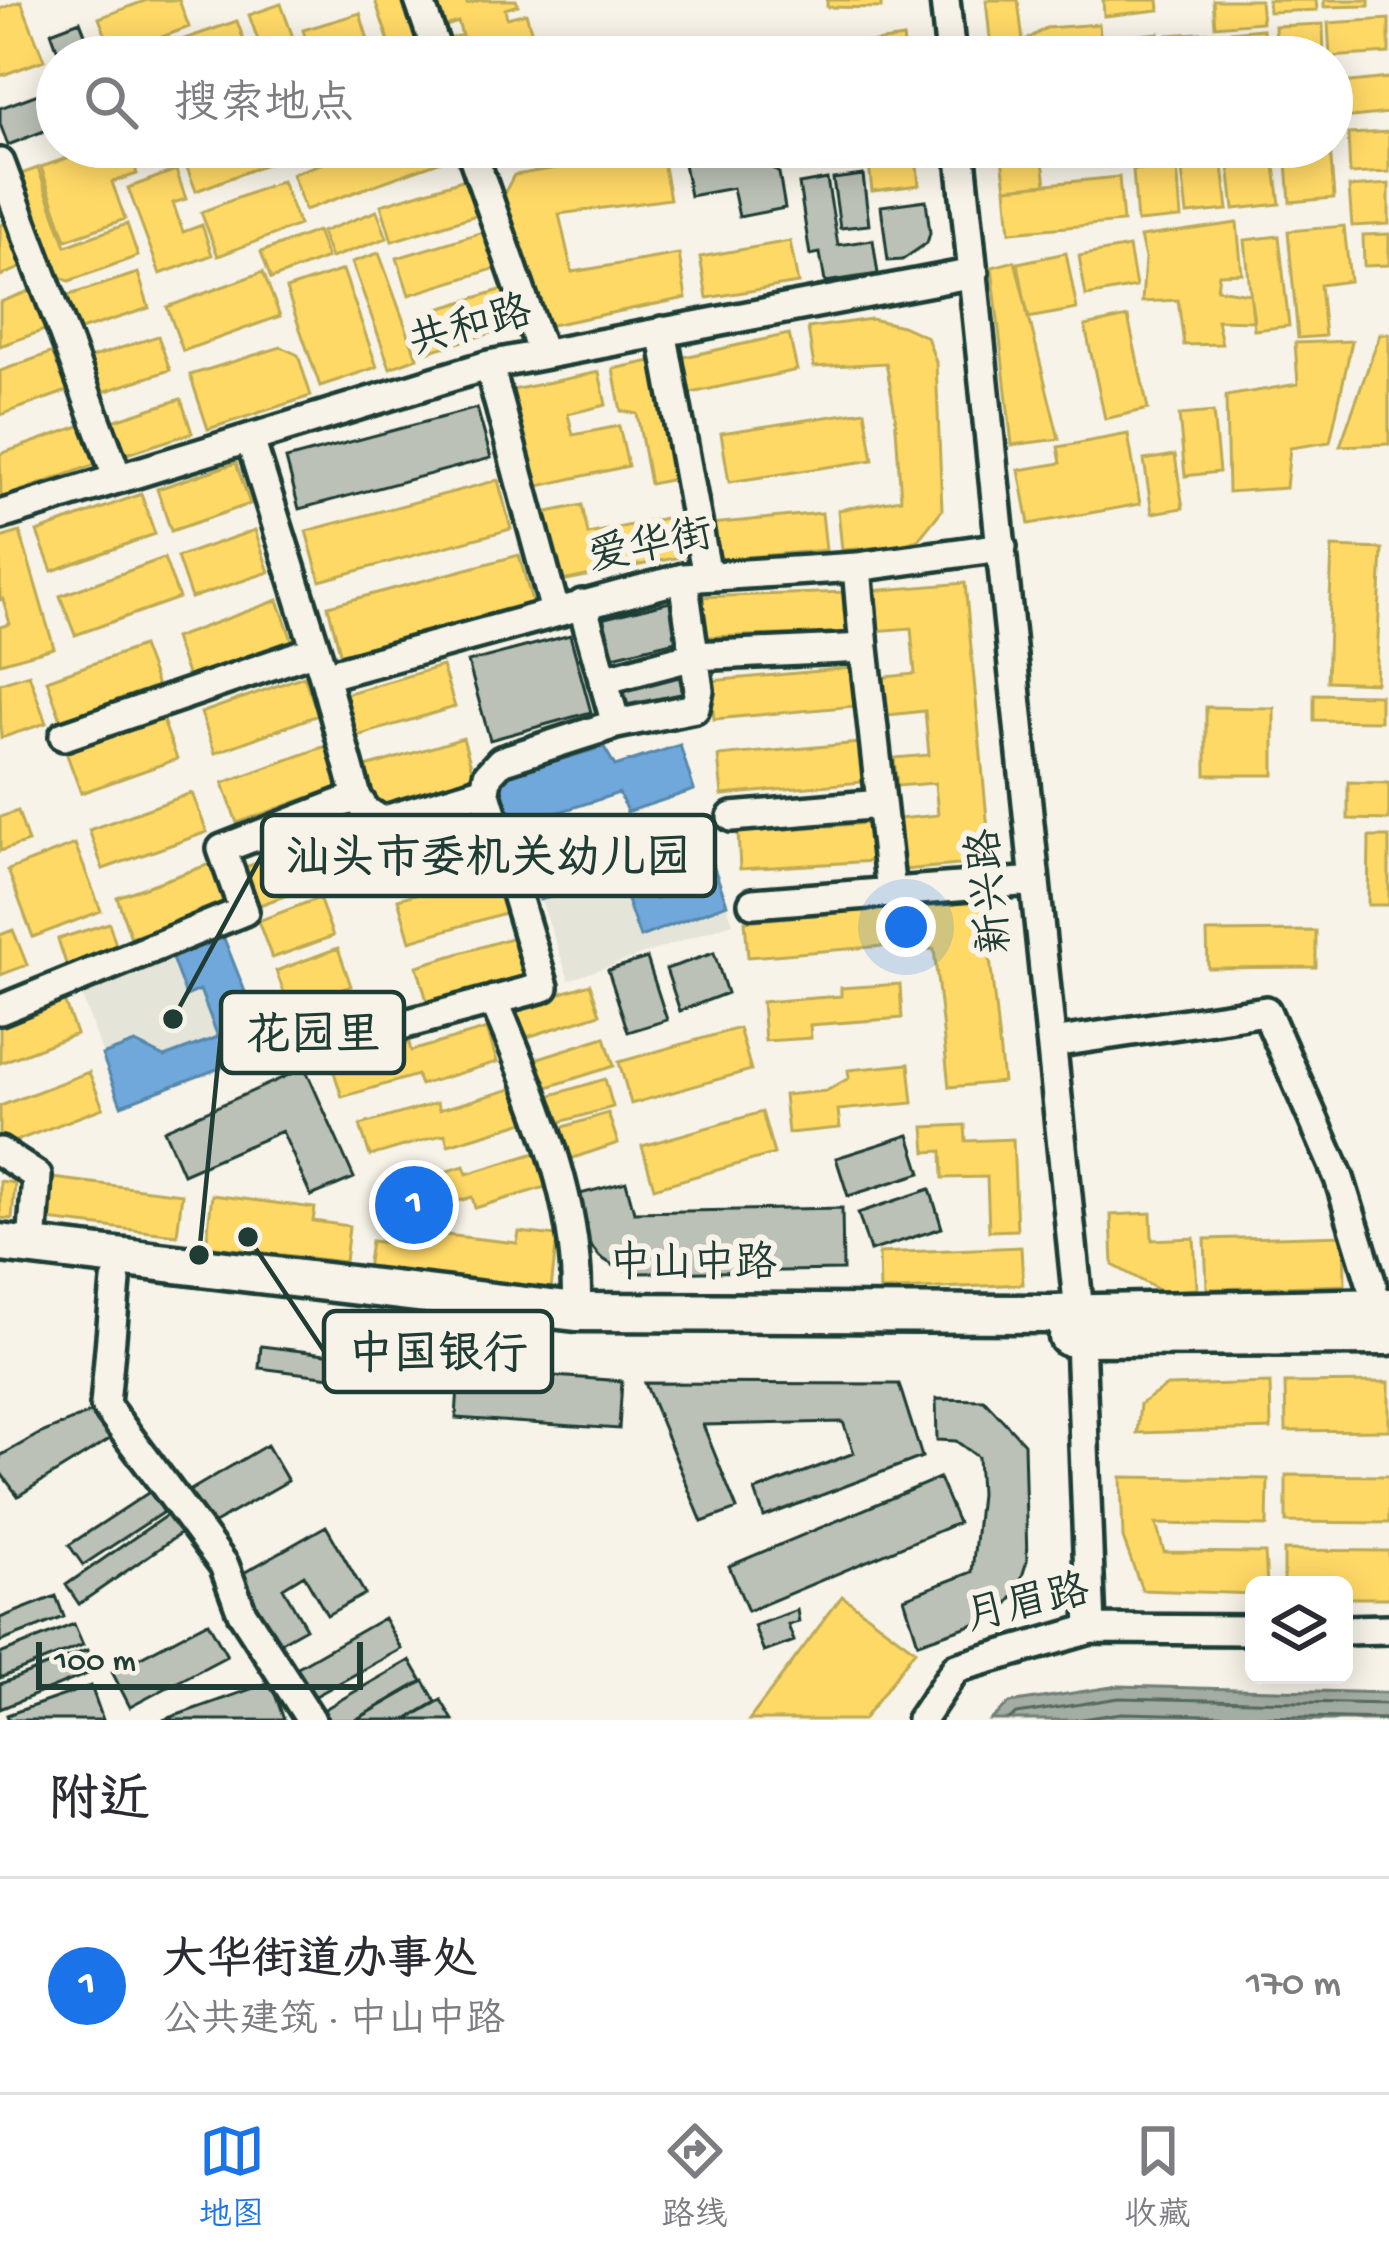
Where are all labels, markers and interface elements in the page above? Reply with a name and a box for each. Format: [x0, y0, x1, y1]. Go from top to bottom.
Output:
search box [36, 36, 1353, 168]
icon: search [78, 69, 144, 135]
text: 搜索地点 [174, 81, 354, 134]
street label: 共和路 [403, 287, 538, 370]
street label: 爱华街 [584, 510, 718, 585]
callout: 汕头市委机关幼儿园 [262, 815, 715, 896]
street label: 新兴路 [960, 826, 1025, 957]
text: 汕头市委机关幼儿园 [285, 833, 691, 889]
your location [876, 897, 936, 957]
callout: 花园里 [221, 992, 404, 1073]
text: 花园里 [245, 1011, 381, 1066]
pin: 1 [375, 1160, 453, 1250]
street label: 中山中路 [609, 1240, 777, 1292]
callout: 中国银行 [324, 1311, 552, 1392]
text: 中国银行 [348, 1329, 528, 1385]
street label: 月眉路 [960, 1566, 1095, 1645]
map controls [1245, 1576, 1353, 1684]
button: layers [1245, 1576, 1353, 1684]
scale bar [36, 1636, 363, 1689]
text: 100 m [54, 1644, 136, 1682]
text: 附近 [48, 1775, 150, 1835]
text: 大华街道办事处 [162, 1937, 477, 1990]
text: 1 [79, 1963, 95, 2009]
text: 170 m [1246, 1963, 1341, 2009]
text: 公共建筑 · 中山中路 [162, 2000, 505, 2046]
tab: 地图 [199, 2118, 265, 2237]
tab: 路线 [662, 2118, 728, 2237]
tab: 收藏 [1125, 2118, 1191, 2237]

